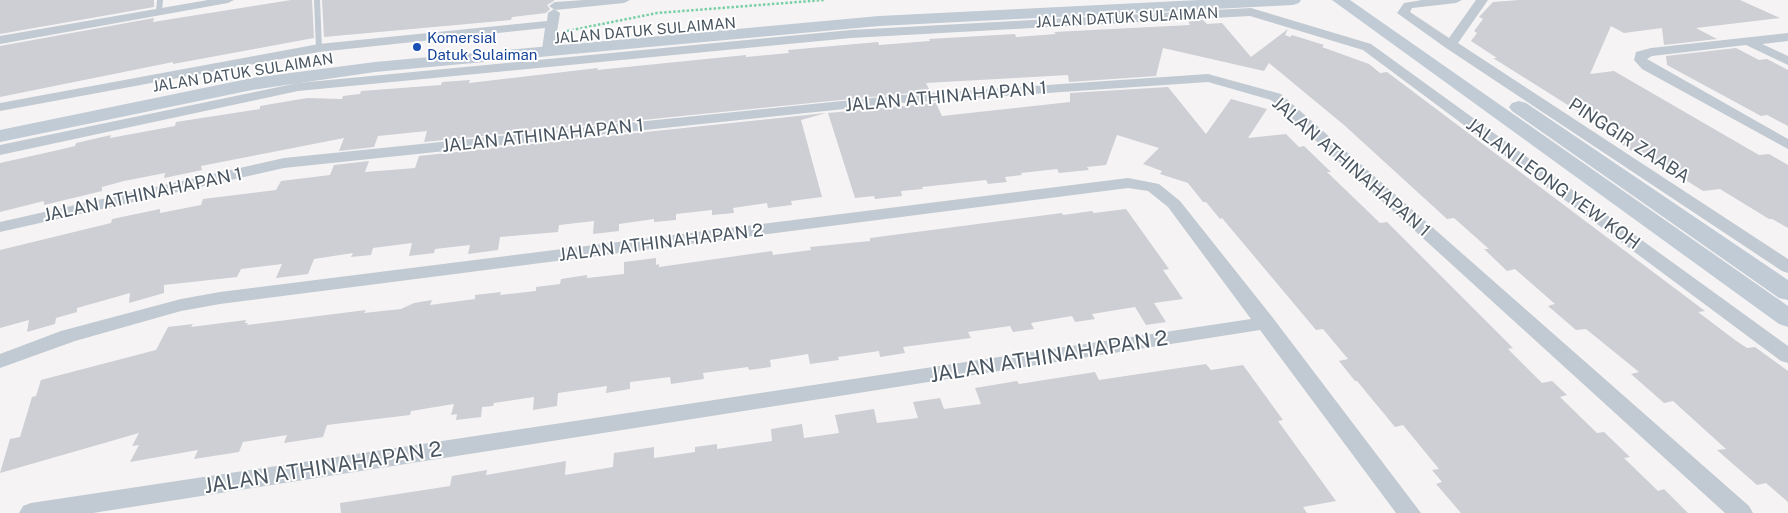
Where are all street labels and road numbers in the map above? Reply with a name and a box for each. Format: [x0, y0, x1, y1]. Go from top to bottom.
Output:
street label: JALAN DATUK SULAIMAN [1035, 4, 1219, 32]
street label: JALAN DATUK SULAIMAN [553, 14, 737, 48]
street label: JALAN DATUK SULAIMAN [151, 50, 335, 96]
street label: JALAN ATHINAHAPAN 1 [844, 77, 1048, 117]
street label: JALAN ATHINAHAPAN 1 [1267, 92, 1435, 242]
street label: PINGGIR ZAABA [1564, 94, 1694, 188]
street label: JALAN LEONG YEW KOH [1462, 114, 1644, 254]
street label: JALAN ATHINAHAPAN 1 [441, 115, 645, 157]
street label: JALAN ATHINAHAPAN 1 [42, 163, 244, 227]
street label: JALAN ATHINAHAPAN 2 [557, 220, 765, 266]
street label: JALAN ATHINAHAPAN 2 [928, 326, 1170, 388]
street label: JALAN ATHINAHAPAN 2 [202, 437, 444, 499]

